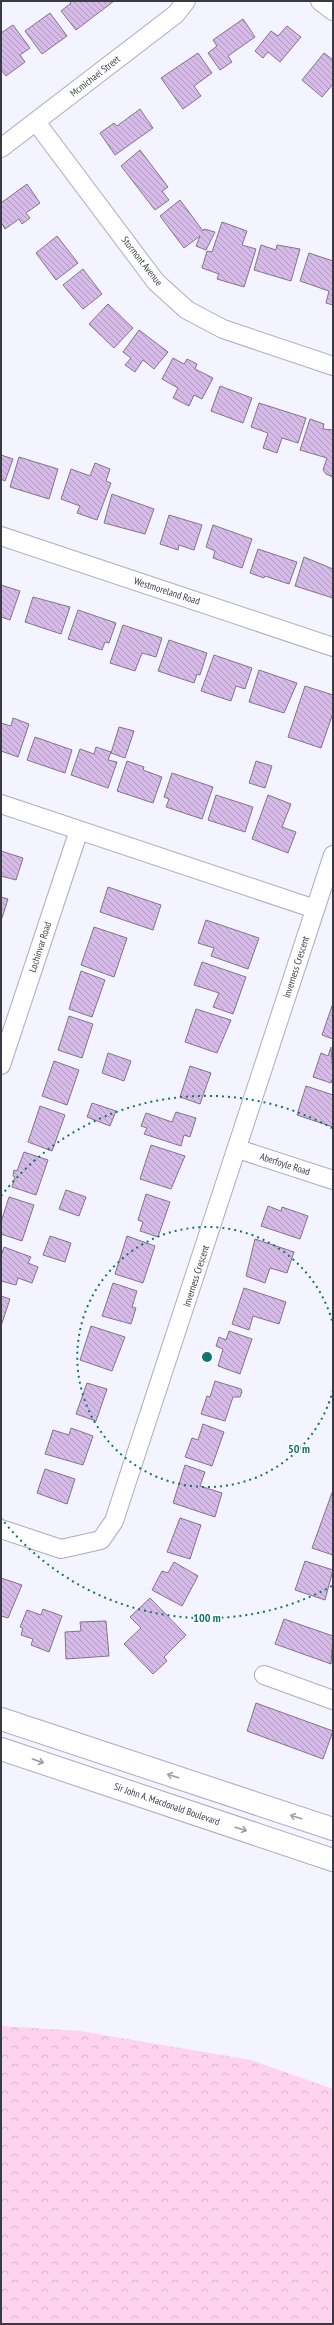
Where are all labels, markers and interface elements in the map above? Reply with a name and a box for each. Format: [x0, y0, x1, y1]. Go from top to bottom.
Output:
street label: Mcmichael Street [67, 52, 123, 100]
street label: Stormont Avenue [119, 234, 165, 288]
street label: Westmoreland Road [132, 574, 202, 608]
street label: Lochinvar Road [26, 920, 54, 974]
street label: Inverness Crescent [280, 934, 312, 1000]
street label: Aberfoyle Road [258, 1150, 312, 1178]
street label: Inverness Crescent [180, 1243, 212, 1309]
centre of rings [200, 1350, 214, 1364]
text: 50 m [288, 1441, 310, 1456]
text: 100 m [193, 1610, 221, 1625]
one-way arrow [31, 1758, 44, 1765]
one-way arrow [166, 1772, 179, 1779]
street label: Sir John A. Macdonald Boulevard [112, 1780, 222, 1828]
one-way arrow [290, 1812, 302, 1820]
one-way arrow [234, 1826, 247, 1833]

